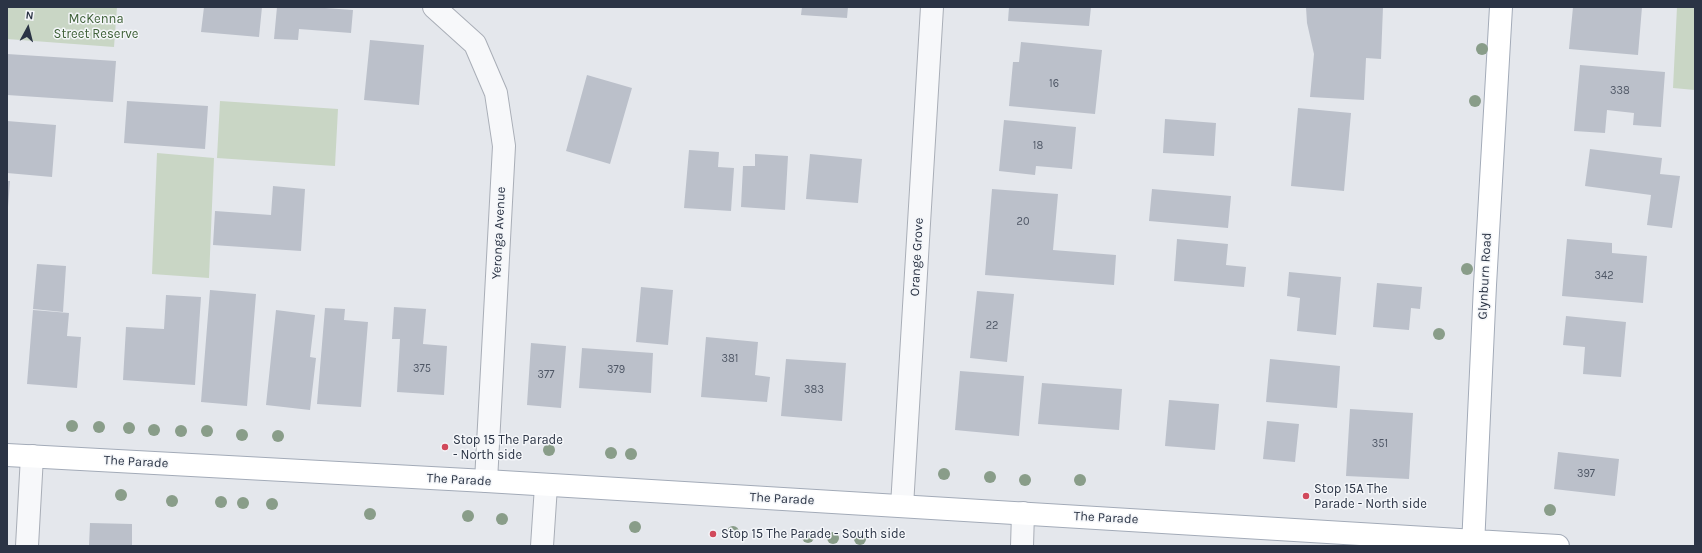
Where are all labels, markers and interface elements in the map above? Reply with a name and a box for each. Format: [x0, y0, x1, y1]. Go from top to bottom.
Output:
north arrow [8, 8, 48, 48]
text: N [25, 9, 34, 23]
park label: McKenna Street Reserve [54, 11, 138, 42]
house number: 16 [1049, 77, 1059, 91]
house number: 338 [1610, 84, 1630, 98]
house number: 18 [1033, 139, 1043, 153]
street label: Yeronga Avenue [489, 186, 509, 280]
house number: 20 [1017, 215, 1029, 229]
street label: Orange Grove [907, 217, 927, 297]
street label: Glynburn Road [1475, 232, 1495, 320]
house number: 342 [1594, 269, 1614, 283]
house number: 22 [986, 319, 998, 333]
house number: 381 [722, 352, 738, 366]
house number: 375 [413, 362, 431, 376]
house number: 379 [607, 363, 625, 377]
house number: 377 [538, 368, 554, 382]
house number: 383 [804, 383, 824, 397]
place label: Stop 15 The Parade - North side [453, 432, 563, 463]
house number: 351 [1372, 437, 1388, 451]
marker: Stop 15 The Parade - North side [440, 442, 450, 452]
street label: The Parade [103, 453, 169, 471]
house number: 397 [1577, 467, 1595, 481]
street label: The Parade [426, 471, 492, 489]
place label: Stop 15A The Parade - North side [1314, 481, 1427, 512]
street label: The Parade [749, 490, 815, 508]
marker: Stop 15A The Parade - North side [1301, 491, 1311, 501]
street label: The Parade [1073, 509, 1139, 527]
place label: Stop 15 The Parade - South side [721, 526, 905, 542]
marker: Stop 15 The Parade - South side [708, 529, 718, 539]

